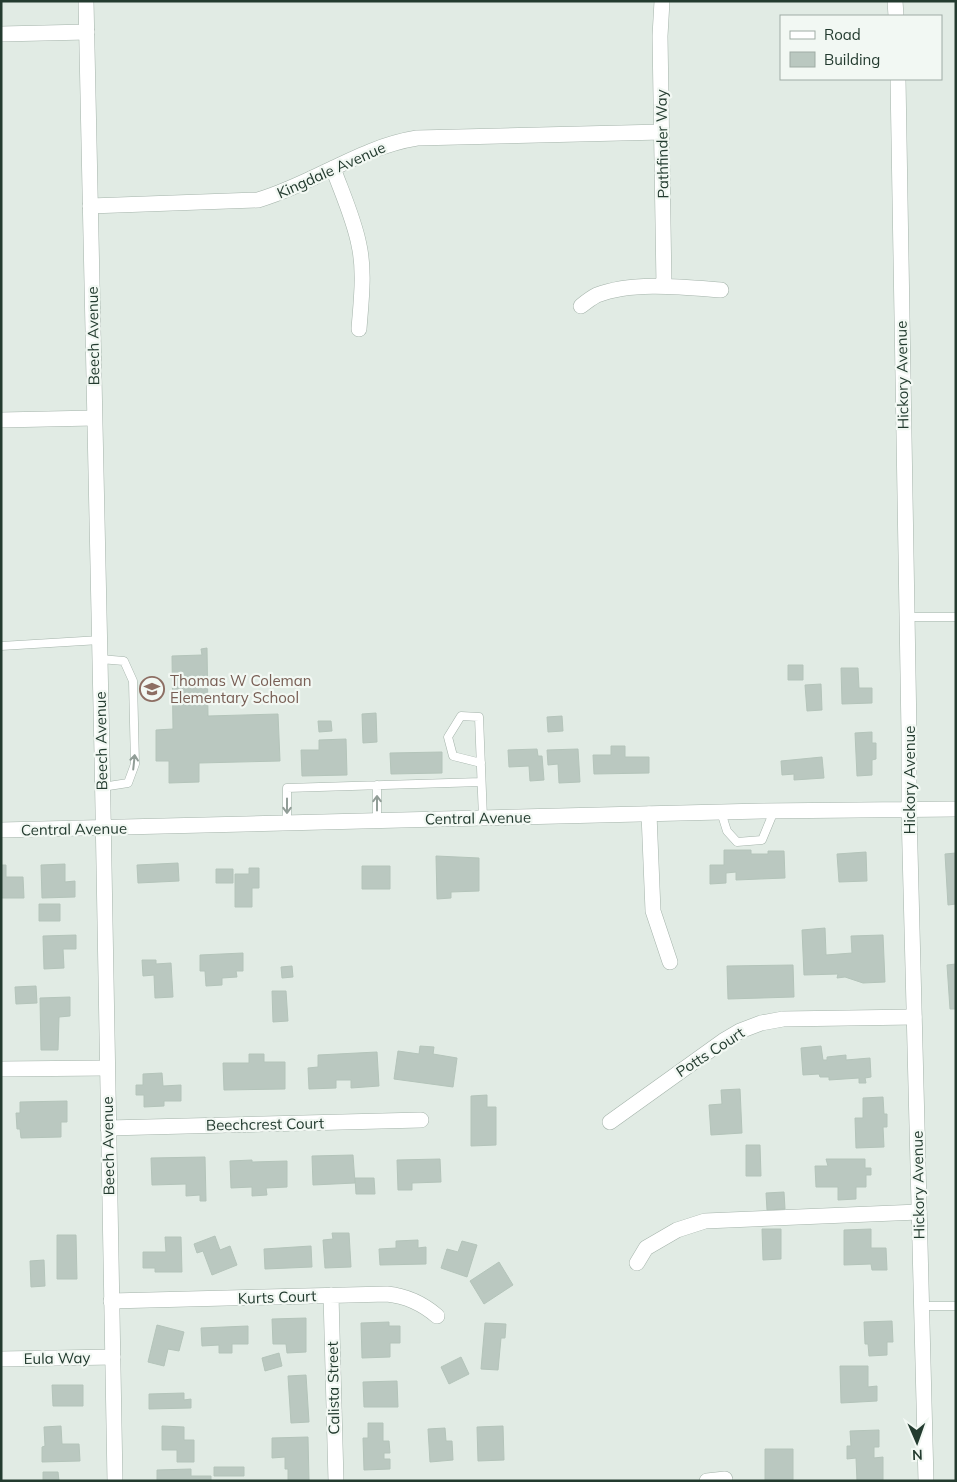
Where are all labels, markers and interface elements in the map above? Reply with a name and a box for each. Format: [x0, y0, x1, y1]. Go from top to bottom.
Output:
legend [780, 15, 942, 80]
text: Road [824, 25, 861, 44]
text: Building [824, 50, 880, 69]
street label: Pathfinder Way [652, 89, 672, 199]
street label: Kingdale Avenue [274, 138, 388, 202]
street label: Beech Avenue [83, 286, 103, 386]
street label: Hickory Avenue [892, 321, 912, 429]
place label: Thomas W Coleman Elementary School [170, 671, 312, 707]
school or university icon: Thomas W Coleman Elementary School [139, 676, 165, 702]
street label: Beech Avenue [91, 691, 111, 791]
street label: Hickory Avenue [900, 726, 919, 834]
one-way arrow [129, 754, 139, 770]
one-way arrow [372, 795, 382, 812]
one-way arrow [282, 797, 292, 813]
street label: Central Avenue [425, 808, 531, 828]
street label: Central Avenue [21, 819, 127, 839]
street label: Potts Court [672, 1023, 748, 1081]
street label: Beech Avenue [98, 1096, 118, 1196]
street label: Beechcrest Court [206, 1113, 324, 1135]
street label: Hickory Avenue [908, 1131, 928, 1239]
street label: Kurts Court [237, 1286, 317, 1308]
street label: Calista Street [323, 1341, 343, 1435]
street label: Eula Way [24, 1348, 91, 1368]
north arrow [892, 1417, 942, 1467]
text: N [912, 1446, 923, 1464]

